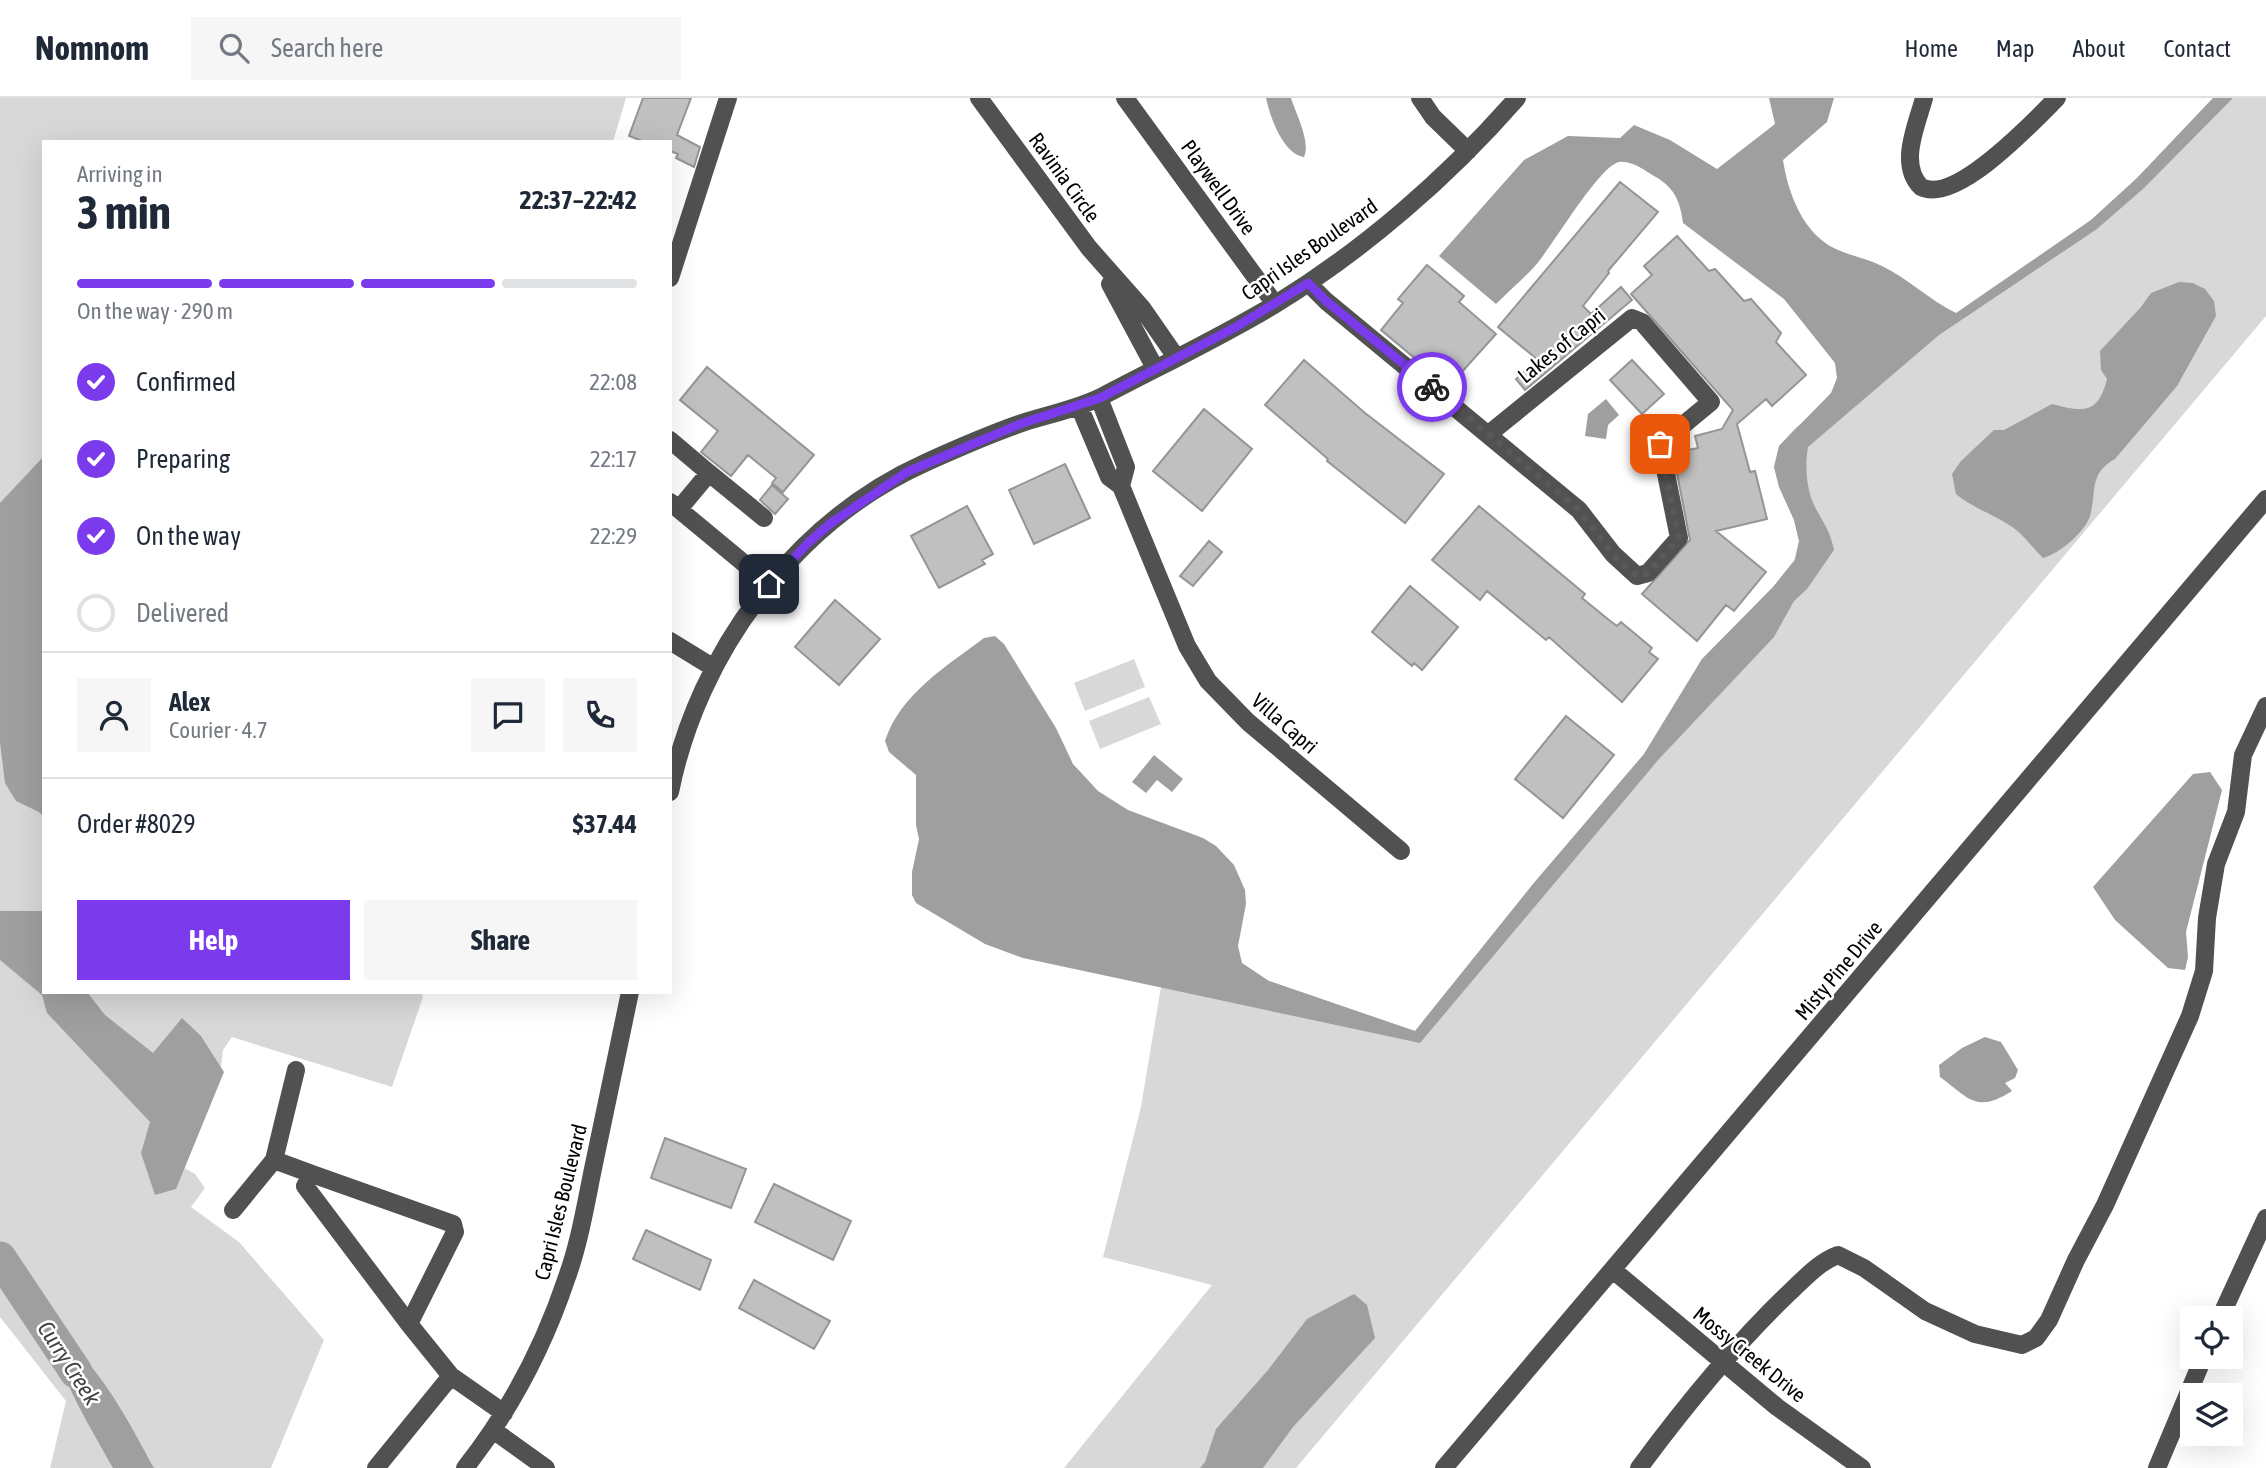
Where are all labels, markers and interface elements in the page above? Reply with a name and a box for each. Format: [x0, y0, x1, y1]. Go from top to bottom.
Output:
search box [191, 17, 681, 80]
text: Nomnom [35, 29, 149, 67]
icon: search [215, 29, 253, 67]
text: Search here [271, 33, 383, 63]
text: Home [1904, 35, 1958, 62]
text: Map [1996, 35, 2034, 62]
text: About [2072, 35, 2125, 62]
text: Contact [2163, 35, 2231, 62]
street label: Ravinia Circle [1025, 128, 1105, 226]
street label: Playwell Drive [1177, 135, 1261, 239]
text: Arriving in [77, 161, 163, 187]
text: 22:37–22:42 [520, 185, 637, 215]
text: 3 min [77, 186, 171, 239]
street label: Capri Isles Boulevard [1237, 193, 1381, 305]
text: On the way · 290 m [77, 298, 233, 324]
street label: Lakes of Capri [1513, 303, 1609, 387]
courier [1397, 352, 1467, 422]
icon: check [77, 363, 115, 401]
text: Confirmed [136, 367, 236, 397]
icon: bike [1413, 368, 1451, 406]
text: 22:08 [589, 369, 637, 395]
pin [1630, 414, 1690, 474]
icon: bag [1641, 425, 1679, 463]
icon: check [77, 440, 115, 478]
text: Preparing [136, 444, 230, 474]
text: 22:17 [590, 446, 637, 472]
icon: check [77, 517, 115, 555]
text: On the way [136, 521, 241, 551]
text: 22:29 [590, 523, 637, 549]
pin [739, 554, 799, 614]
icon: home [750, 565, 788, 603]
text: Delivered [136, 598, 229, 628]
button: person [77, 678, 151, 752]
button: chat [471, 678, 545, 752]
button: phone [563, 678, 637, 752]
text: Alex [169, 687, 210, 717]
street label: Villa Capri [1247, 688, 1323, 758]
text: Courier · 4.7 [169, 717, 268, 743]
text: Order #8029 [77, 809, 196, 839]
text: $37.44 [573, 809, 637, 839]
button: Help [77, 900, 350, 980]
button: Share [364, 900, 637, 980]
street label: Misty Pine Drive [1790, 916, 1886, 1024]
street label: Capri Isles Boulevard [529, 1121, 591, 1283]
street label: Mossy Creek Drive [1689, 1301, 1811, 1407]
map controls [2180, 1306, 2243, 1446]
button: locate [2180, 1306, 2243, 1369]
water label: Curry Creek [32, 1316, 106, 1411]
button: layers [2180, 1383, 2243, 1446]

